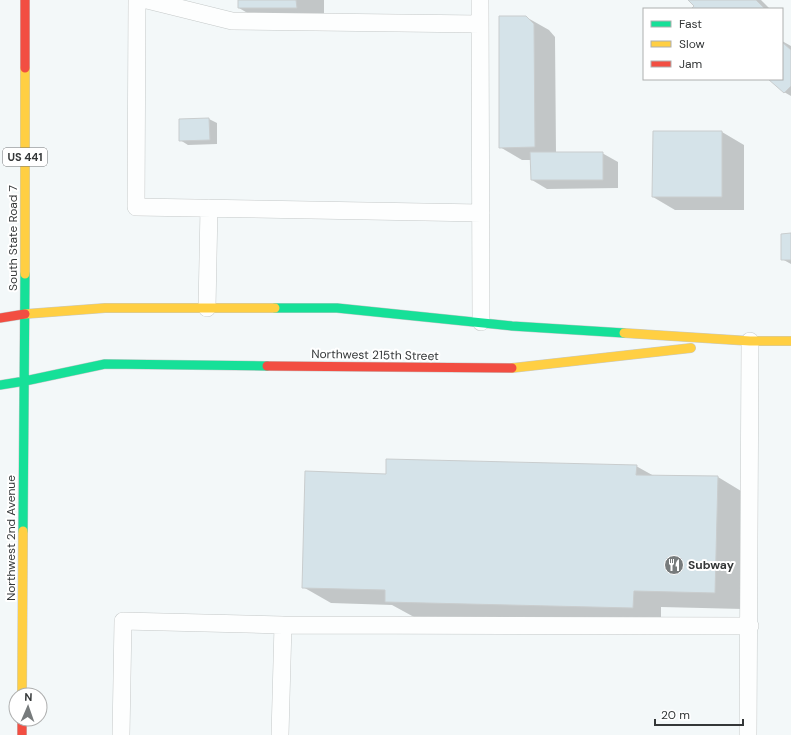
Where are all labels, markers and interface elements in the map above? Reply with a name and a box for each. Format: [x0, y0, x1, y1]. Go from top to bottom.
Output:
legend [643, 8, 783, 80]
text: Fast [679, 16, 702, 32]
text: Slow [679, 36, 705, 52]
text: Jam [679, 56, 702, 72]
road number: US 441 [3, 148, 47, 166]
street label: South State Road 7 [5, 185, 21, 291]
street label: Northwest 215th Street [311, 346, 439, 364]
street label: Northwest 2nd Avenue [3, 475, 19, 601]
restaurant icon: Subway [663, 554, 685, 576]
place label: Subway [688, 557, 735, 573]
north arrow [8, 687, 48, 727]
text: N [24, 690, 33, 704]
scale bar [655, 701, 743, 727]
text: 20 m [661, 707, 690, 723]

